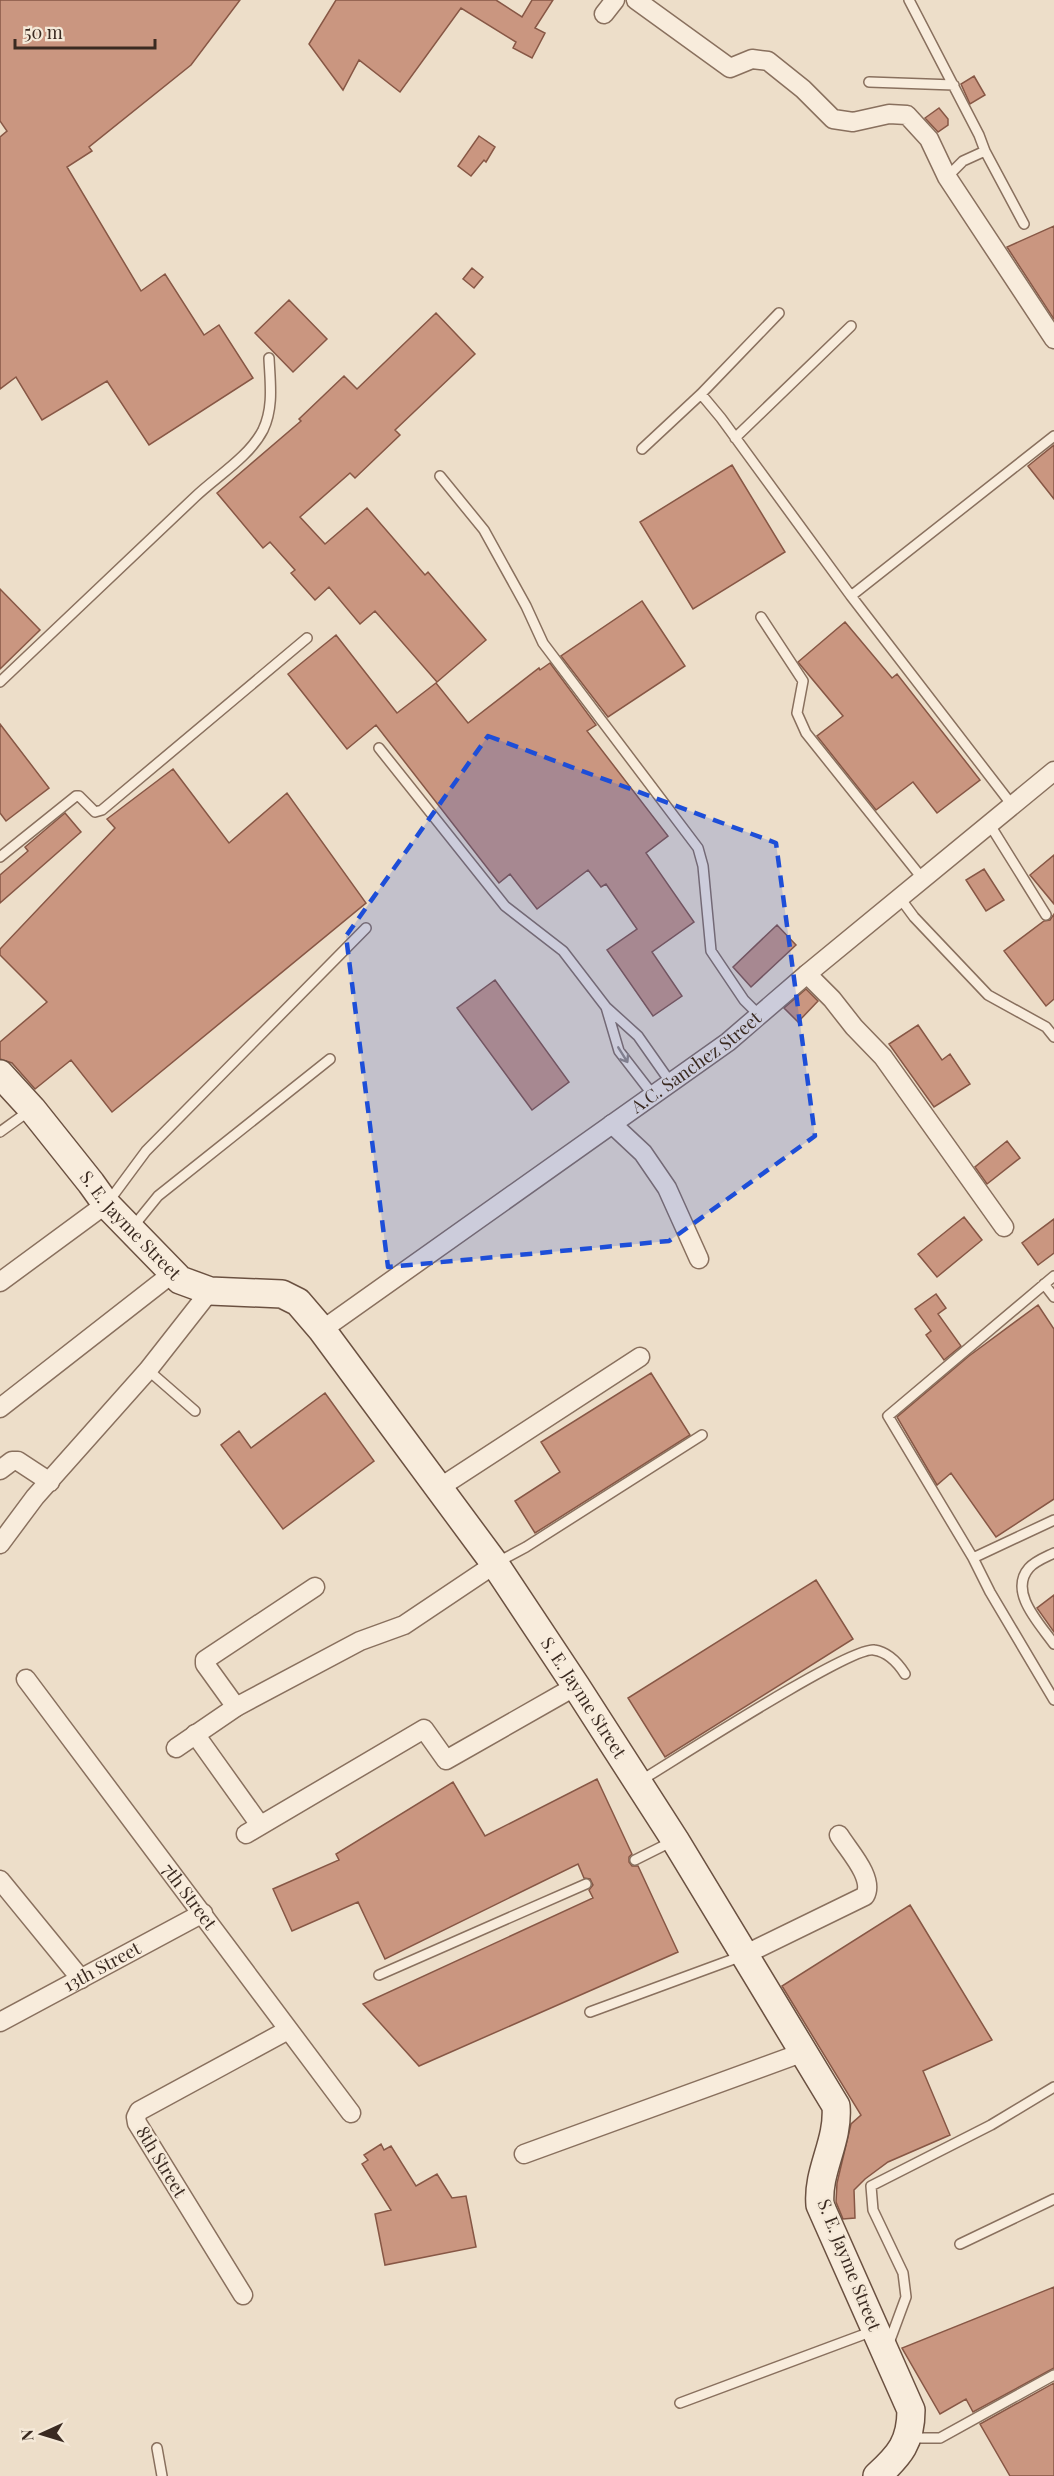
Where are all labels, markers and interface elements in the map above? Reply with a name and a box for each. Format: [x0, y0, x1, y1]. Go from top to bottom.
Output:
scale bar [15, 12, 154, 50]
text: 50 m [24, 20, 63, 44]
street label: A.C. Sanchez Street [625, 1005, 766, 1119]
one-way arrow [616, 1046, 629, 1063]
street label: S. E. Jayme Street [75, 1165, 187, 1285]
street label: S. E. Jayme Street [536, 1632, 633, 1763]
street label: 7th Street [157, 1858, 223, 1935]
street label: 13th Street [59, 1935, 145, 1997]
street label: 8th Street [131, 2121, 193, 2202]
street label: S. E. Jayme Street [813, 2195, 888, 2335]
north arrow [12, 2404, 72, 2464]
text: N [16, 2428, 37, 2442]

